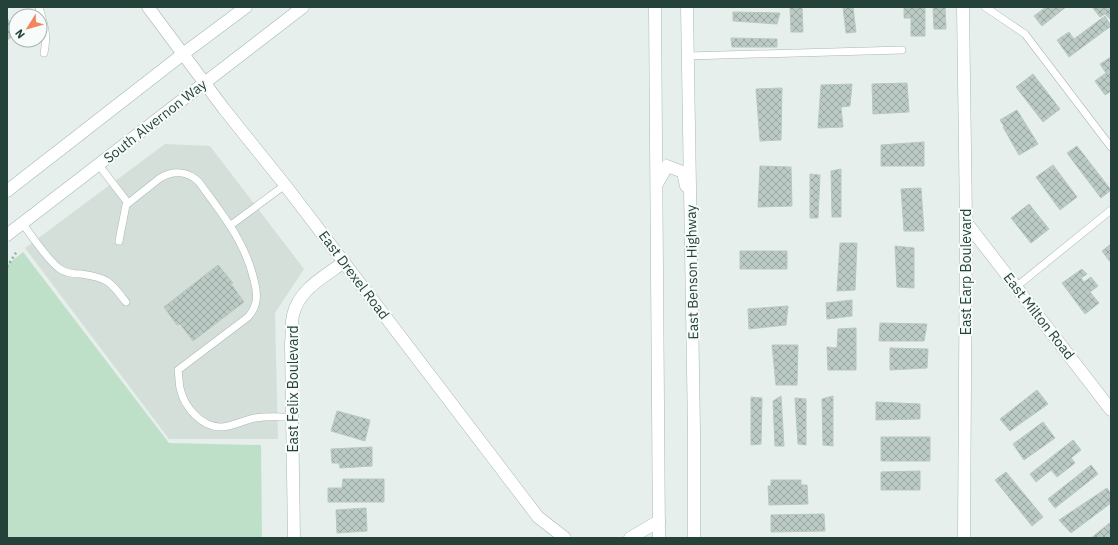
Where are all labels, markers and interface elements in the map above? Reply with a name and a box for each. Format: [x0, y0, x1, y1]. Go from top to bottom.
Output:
north arrow [8, 8, 48, 48]
text: N [12, 27, 28, 41]
street label: South Alvernon Way [100, 75, 210, 167]
street label: East Benson Highway [682, 204, 702, 340]
street label: East Earp Boulevard [957, 209, 975, 335]
street label: East Drexel Road [315, 227, 393, 323]
street label: East Milton Road [999, 269, 1079, 363]
street label: East Felix Boulevard [284, 325, 302, 453]

